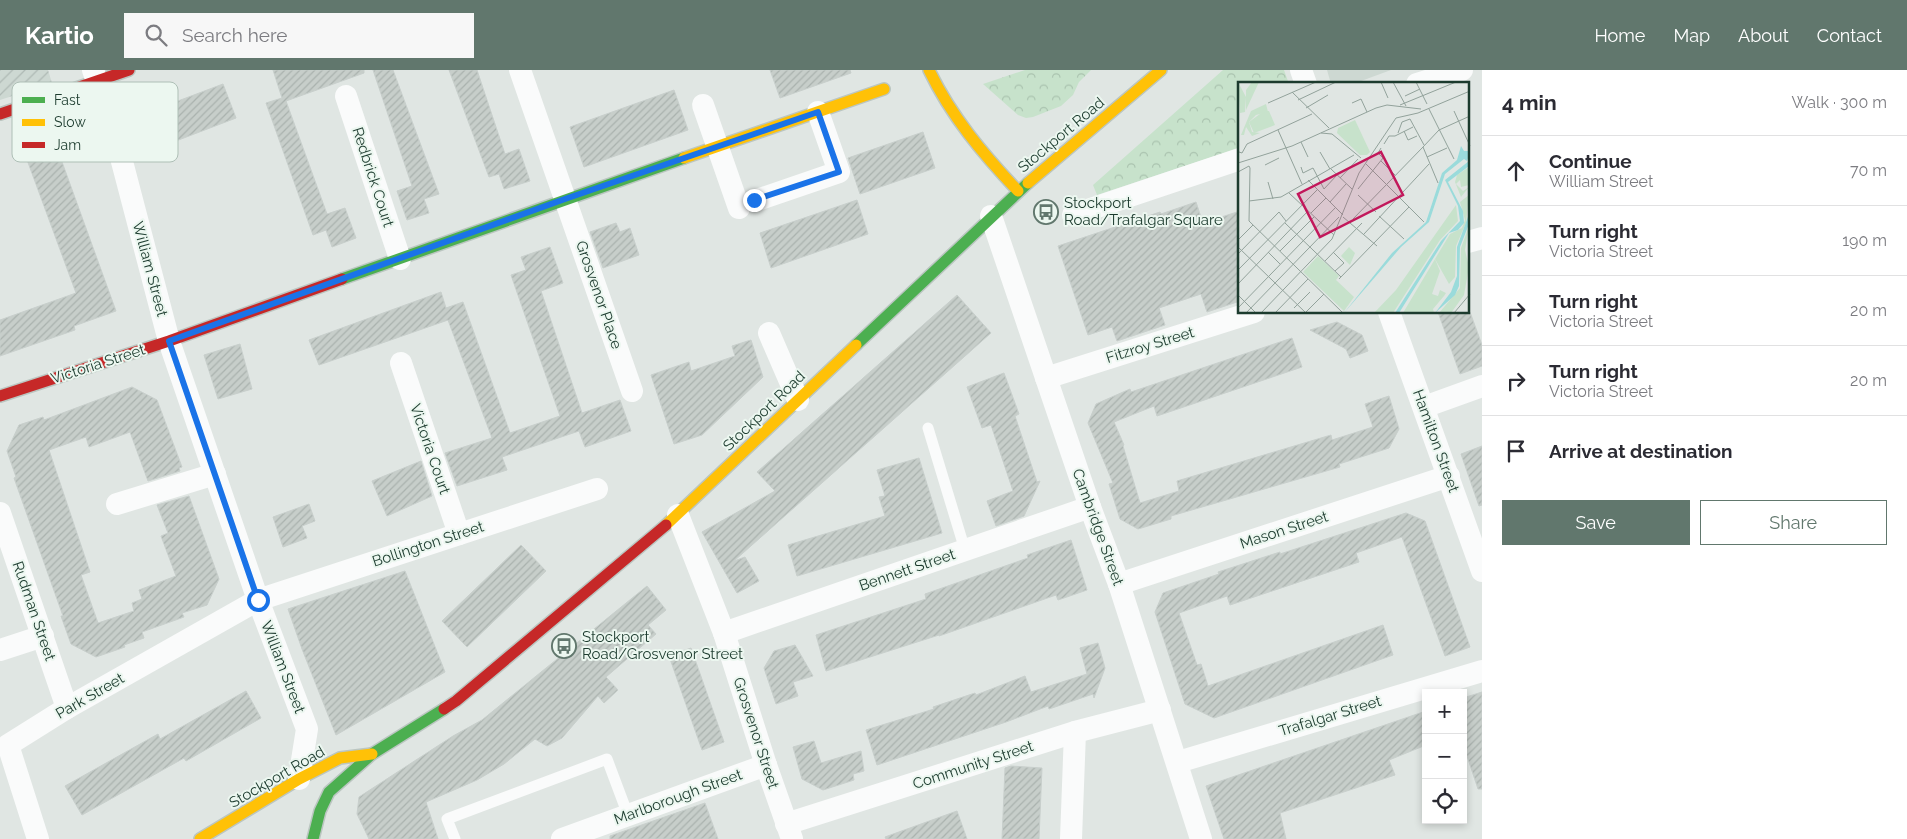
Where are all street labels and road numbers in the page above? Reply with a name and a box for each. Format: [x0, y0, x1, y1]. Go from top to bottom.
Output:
street label: Stockport Road [1014, 94, 1108, 176]
street label: Redbrick Court [348, 125, 398, 229]
street label: William Street [129, 219, 171, 319]
street label: Grosvenor Place [572, 239, 626, 352]
street label: Fitzroy Street [1104, 323, 1196, 367]
street label: Victoria Street [49, 340, 147, 388]
street label: Stockport Road [719, 367, 809, 455]
street label: Hamilton Street [1409, 387, 1463, 495]
street label: Victoria Court [406, 401, 454, 497]
street label: Cambridge Street [1069, 466, 1127, 588]
street label: Mason Street [1238, 507, 1330, 553]
street label: Bollington Street [370, 517, 486, 571]
street label: Bennett Street [857, 545, 957, 595]
street label: Rudman Street [9, 559, 59, 663]
street label: William Street [257, 618, 309, 716]
street label: Park Street [53, 669, 127, 723]
street label: Grosvenor Street [729, 675, 783, 791]
street label: Trafalgar Street [1277, 692, 1383, 740]
street label: Community Street [910, 737, 1036, 793]
street label: Stockport Road [226, 742, 328, 812]
street label: Marlborough Street [611, 765, 745, 829]

